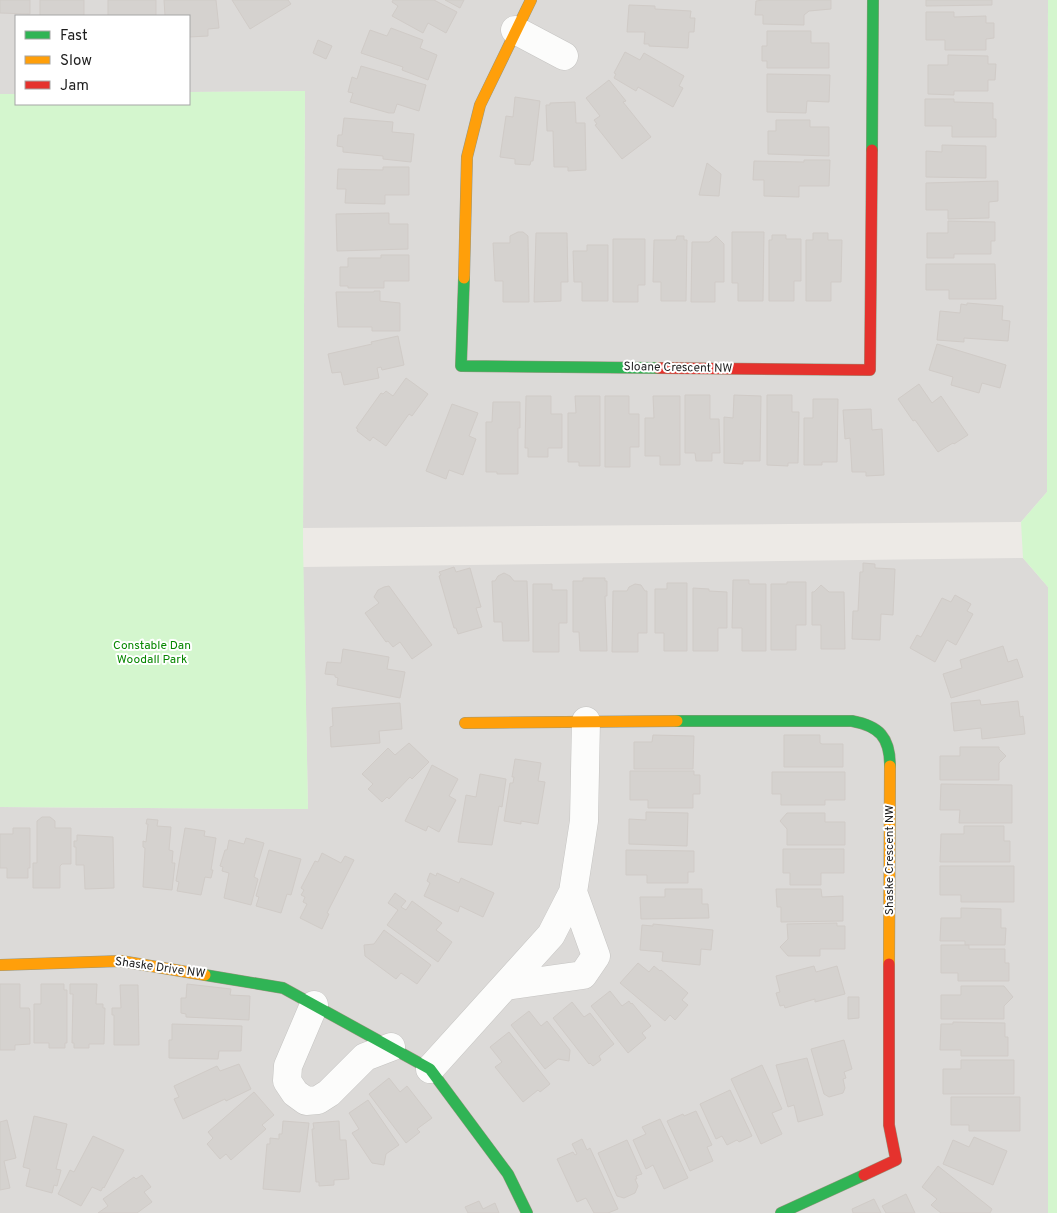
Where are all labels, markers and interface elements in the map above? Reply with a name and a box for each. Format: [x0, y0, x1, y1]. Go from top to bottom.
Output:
legend [15, 15, 190, 105]
text: Fast [60, 27, 88, 46]
text: Slow [60, 52, 92, 71]
text: Jam [60, 77, 89, 96]
street label: Sloane Crescent NW [623, 359, 733, 377]
park label: Constable Dan Woodall Park [113, 638, 191, 668]
street label: Shaske Crescent NW [882, 805, 898, 915]
street label: Shaske Drive NW [114, 954, 206, 982]

